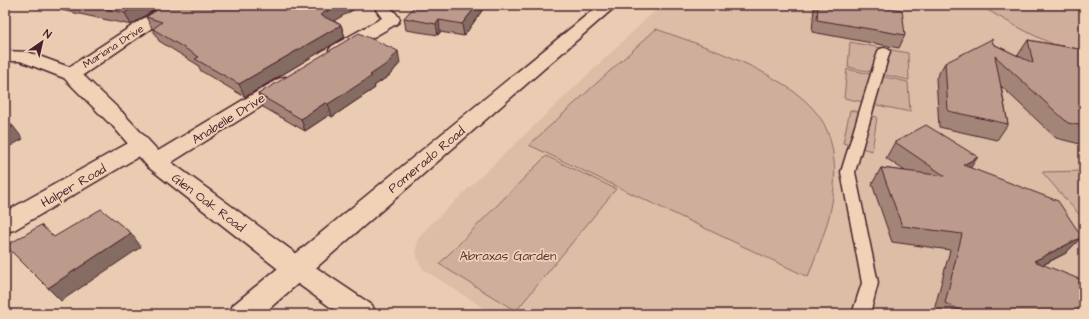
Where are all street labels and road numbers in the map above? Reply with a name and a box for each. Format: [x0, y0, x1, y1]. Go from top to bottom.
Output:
street label: Mariana Drive [80, 21, 147, 72]
street label: Anabelle Drive [188, 89, 269, 149]
street label: Pomerado Road [384, 122, 469, 197]
street label: Halper Road [37, 160, 110, 212]
street label: Glen Oak Road [168, 169, 249, 237]

